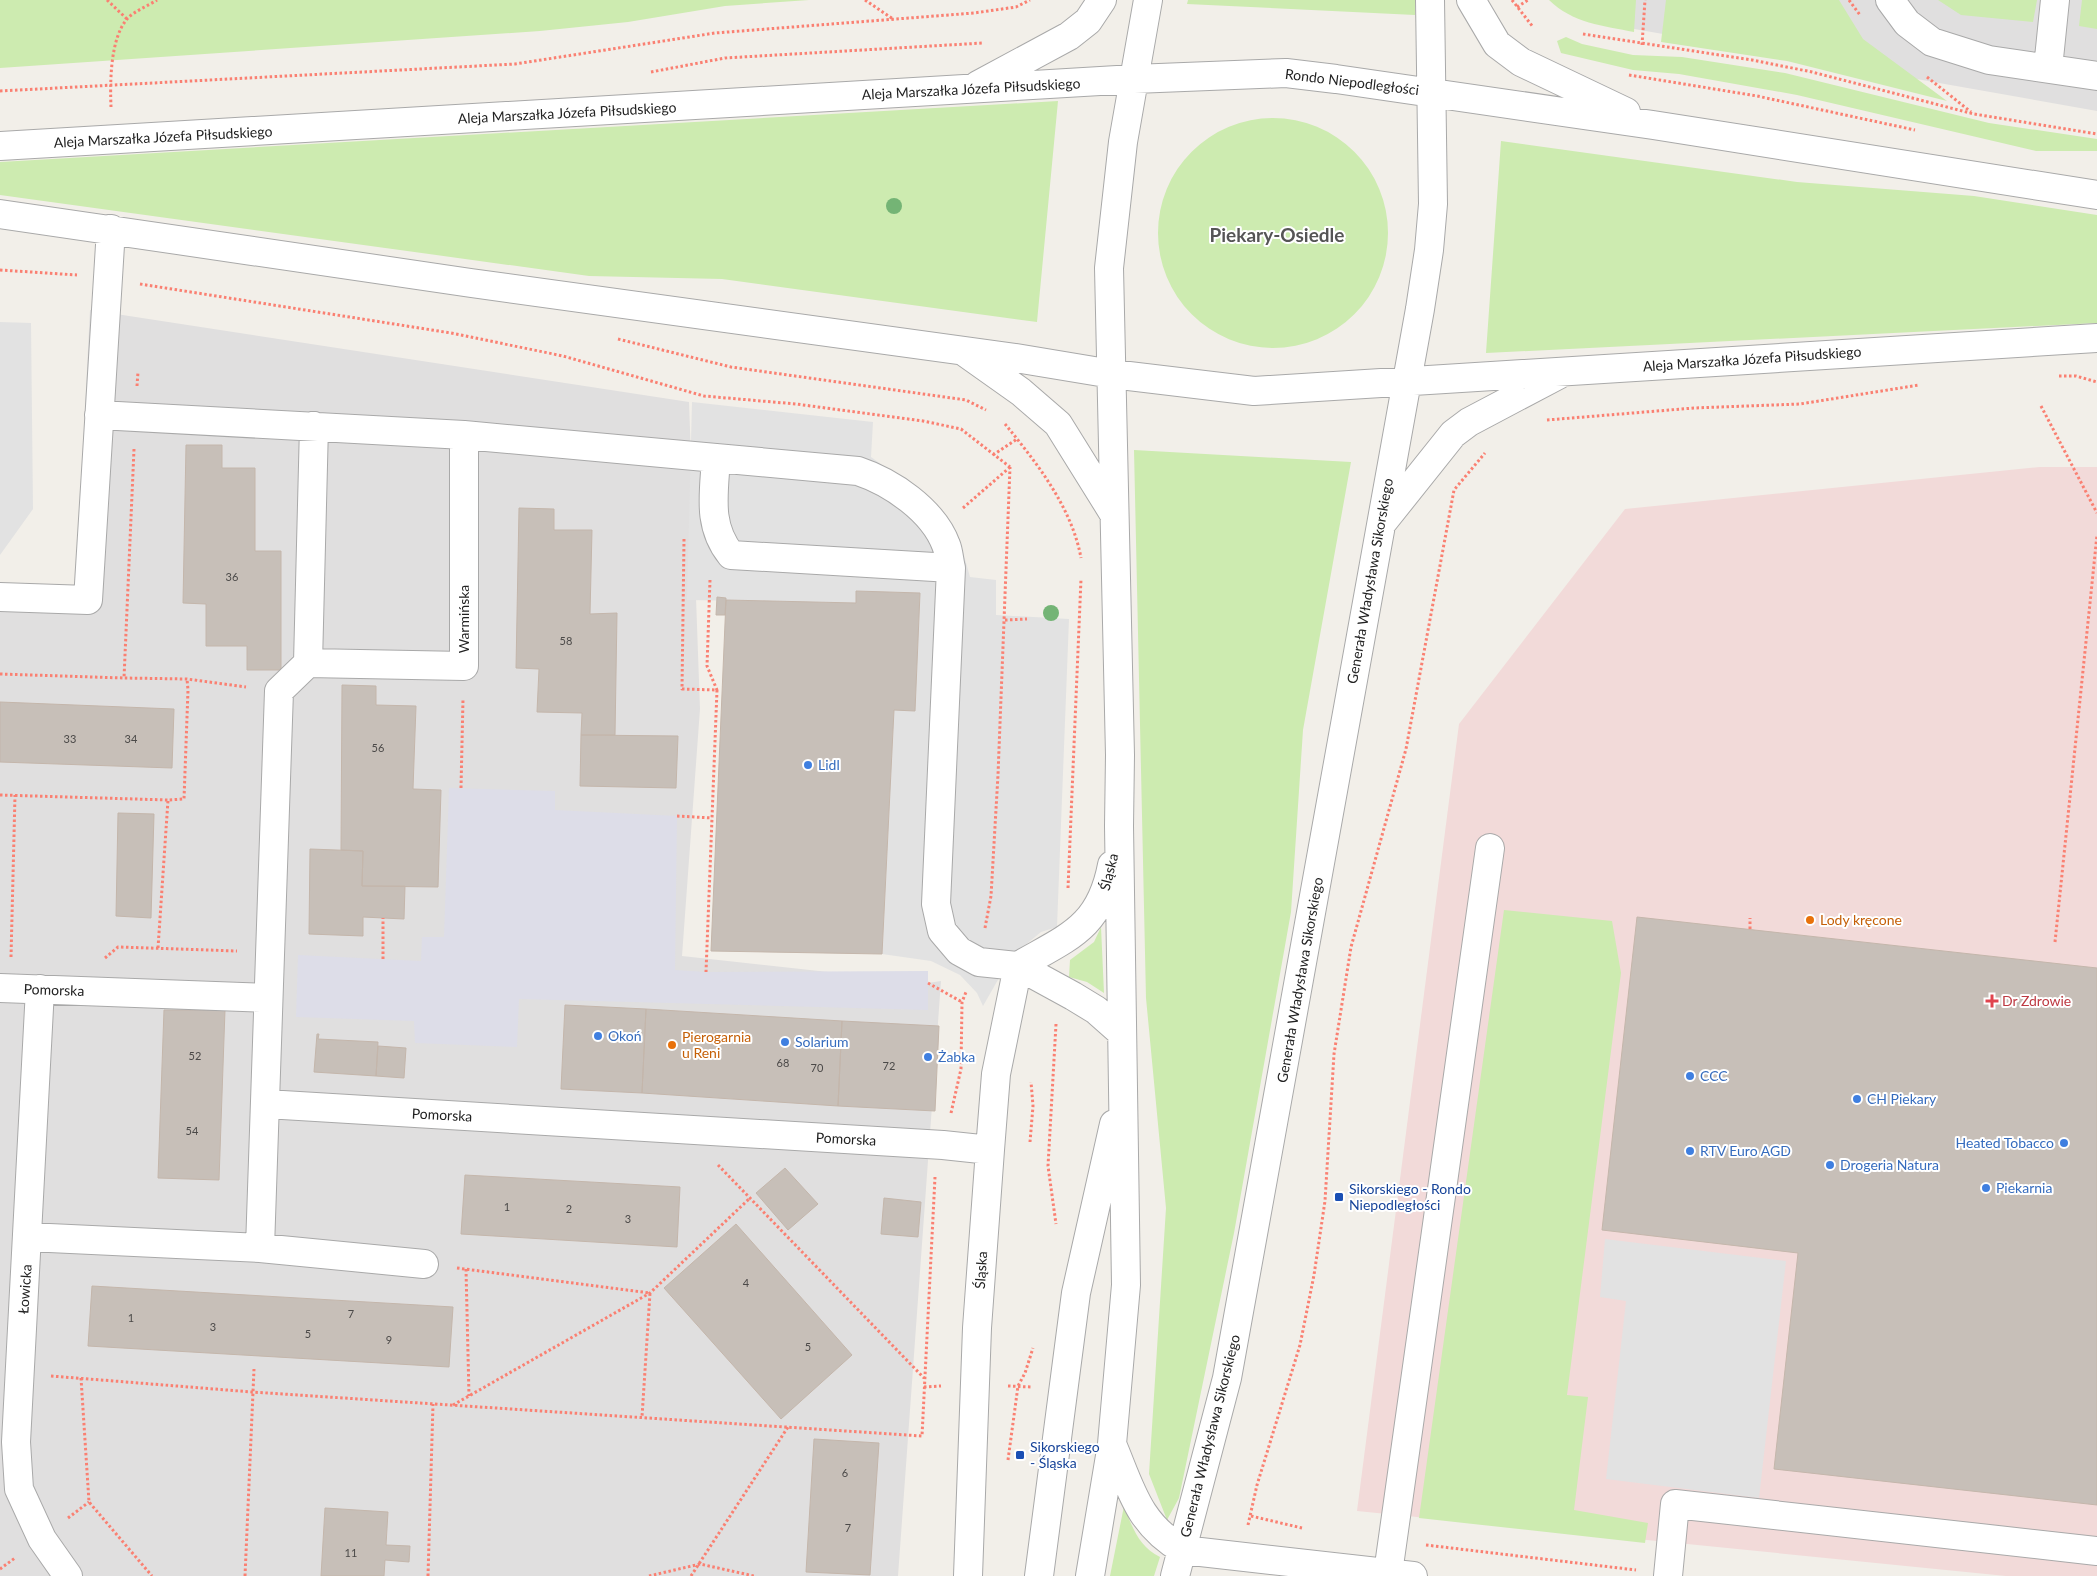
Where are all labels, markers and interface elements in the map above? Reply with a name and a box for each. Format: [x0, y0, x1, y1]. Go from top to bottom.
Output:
street label: Rondo Niepodległości [1284, 65, 1420, 98]
street label: Aleja Marszałka Józefa Piłsudskiego [861, 74, 1081, 103]
street label: Aleja Marszałka Józefa Piłsudskiego [457, 98, 677, 127]
street label: Aleja Marszałka Józefa Piłsudskiego [53, 122, 273, 151]
district label: Piekary-Osiedle [1210, 223, 1344, 246]
street label: Aleja Marszałka Józefa Piłsudskiego [1642, 342, 1862, 375]
street label: Generała Władysława Sikorskiego [1343, 477, 1396, 685]
house number: 36 [226, 570, 238, 583]
street label: Warmińska [455, 585, 472, 653]
house number: 58 [560, 634, 572, 647]
house number: 33 [64, 732, 76, 745]
house number: 34 [125, 732, 138, 745]
house number: 56 [372, 741, 384, 754]
place label: Lidl [818, 756, 840, 773]
marker: Lidl [802, 759, 814, 771]
street label: Śląska [1096, 851, 1121, 892]
street label: Generała Władysława Sikorskiego [1273, 876, 1326, 1084]
place label: Lody kręcone [1820, 911, 1902, 928]
marker: Lody kręcone [1804, 914, 1816, 926]
street label: Pomorska [23, 980, 85, 999]
place label: Dr Zdrowie [2002, 992, 2071, 1009]
marker: Dr Zdrowie [1986, 995, 1998, 1007]
place label: Okoń [608, 1027, 642, 1044]
place label: Pierogarnia u Reni [682, 1028, 751, 1061]
marker: Okoń [592, 1030, 604, 1042]
place label: Solarium [795, 1033, 849, 1050]
marker: Solarium [779, 1036, 791, 1048]
marker: Pierogarnia u Reni [666, 1039, 678, 1051]
place label: Żabka [938, 1048, 975, 1065]
house number: 52 [189, 1049, 201, 1062]
marker: Żabka [922, 1051, 934, 1063]
house number: 68 [777, 1056, 789, 1069]
house number: 72 [883, 1059, 895, 1072]
house number: 70 [811, 1061, 824, 1074]
place label: CCC [1700, 1067, 1728, 1084]
marker: CCC [1684, 1070, 1696, 1082]
place label: CH Piekary [1867, 1090, 1937, 1107]
marker: CH Piekary [1851, 1093, 1863, 1105]
street label: Pomorska [411, 1104, 473, 1125]
house number: 54 [186, 1124, 199, 1137]
street label: Pomorska [815, 1128, 877, 1149]
place label: Heated Tobacco [1956, 1134, 2054, 1151]
marker: Heated Tobacco [2058, 1137, 2070, 1149]
place label: RTV Euro AGD [1700, 1142, 1791, 1159]
marker: RTV Euro AGD [1684, 1145, 1696, 1157]
place label: Drogeria Natura [1840, 1156, 1939, 1173]
marker: Drogeria Natura [1824, 1159, 1836, 1171]
place label: Piekarnia [1996, 1179, 2052, 1196]
place label: Sikorskiego - Rondo Niepodległości [1349, 1180, 1471, 1213]
marker: Piekarnia [1980, 1182, 1992, 1194]
marker: Sikorskiego - Rondo Niepodległości [1333, 1191, 1345, 1203]
house number: 1 [504, 1200, 510, 1213]
house number: 2 [566, 1202, 572, 1215]
house number: 3 [625, 1212, 631, 1225]
street label: Śląska [971, 1250, 990, 1289]
street label: Łowicka [14, 1263, 35, 1314]
house number: 4 [743, 1276, 750, 1289]
house number: 7 [348, 1307, 354, 1320]
house number: 1 [128, 1311, 134, 1324]
house number: 3 [210, 1320, 216, 1333]
house number: 5 [305, 1327, 311, 1340]
house number: 9 [386, 1333, 392, 1346]
street label: Generała Władysława Sikorskiego [1176, 1333, 1243, 1539]
house number: 5 [805, 1340, 811, 1353]
place label: Sikorskiego - Śląska [1030, 1438, 1100, 1471]
marker: Sikorskiego - Śląska [1014, 1449, 1026, 1461]
house number: 6 [842, 1466, 848, 1479]
house number: 7 [845, 1521, 851, 1534]
house number: 11 [345, 1546, 357, 1559]

